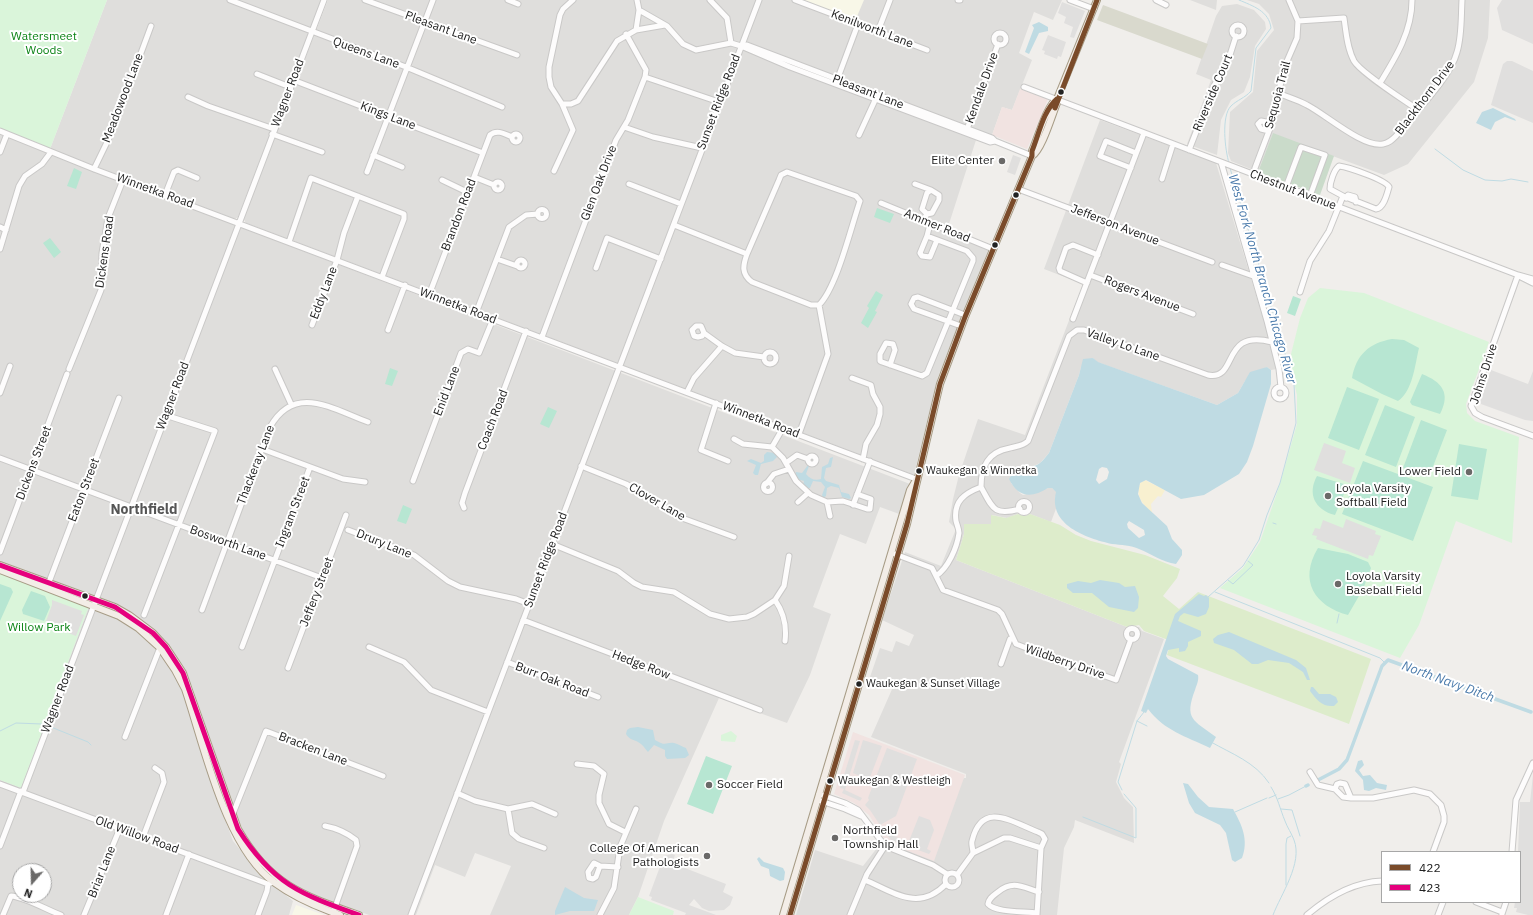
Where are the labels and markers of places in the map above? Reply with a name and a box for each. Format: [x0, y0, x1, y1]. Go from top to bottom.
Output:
unlabelled marker [1056, 87, 1066, 97]
place label: Elite Center [931, 154, 994, 168]
marker: Elite Center [997, 156, 1007, 166]
unlabelled marker [1011, 190, 1021, 200]
unlabelled marker [990, 240, 1000, 250]
place label: Waukegan & Winnetka [926, 464, 1037, 478]
place label: Lower Field [1399, 465, 1461, 479]
marker: Waukegan & Winnetka [914, 466, 924, 476]
marker: Lower Field [1464, 467, 1474, 477]
place label: Loyola Varsity Softball Field [1336, 482, 1411, 510]
marker: Loyola Varsity Softball Field [1323, 491, 1333, 501]
place label: Loyola Varsity Baseball Field [1346, 570, 1422, 598]
marker: Loyola Varsity Baseball Field [1333, 579, 1343, 589]
unlabelled marker [80, 591, 90, 601]
place label: Waukegan & Sunset Village [866, 677, 1000, 691]
marker: Waukegan & Sunset Village [854, 679, 864, 689]
place label: Waukegan & Westleigh [838, 774, 951, 788]
marker: Waukegan & Westleigh [825, 776, 835, 786]
place label: Soccer Field [717, 778, 783, 792]
marker: Soccer Field [704, 780, 714, 790]
place label: Northfield Township Hall [843, 824, 919, 852]
marker: Northfield Township Hall [830, 833, 840, 843]
place label: College Of American Pathologists [589, 842, 699, 870]
marker: College Of American Pathologists [702, 851, 712, 861]

